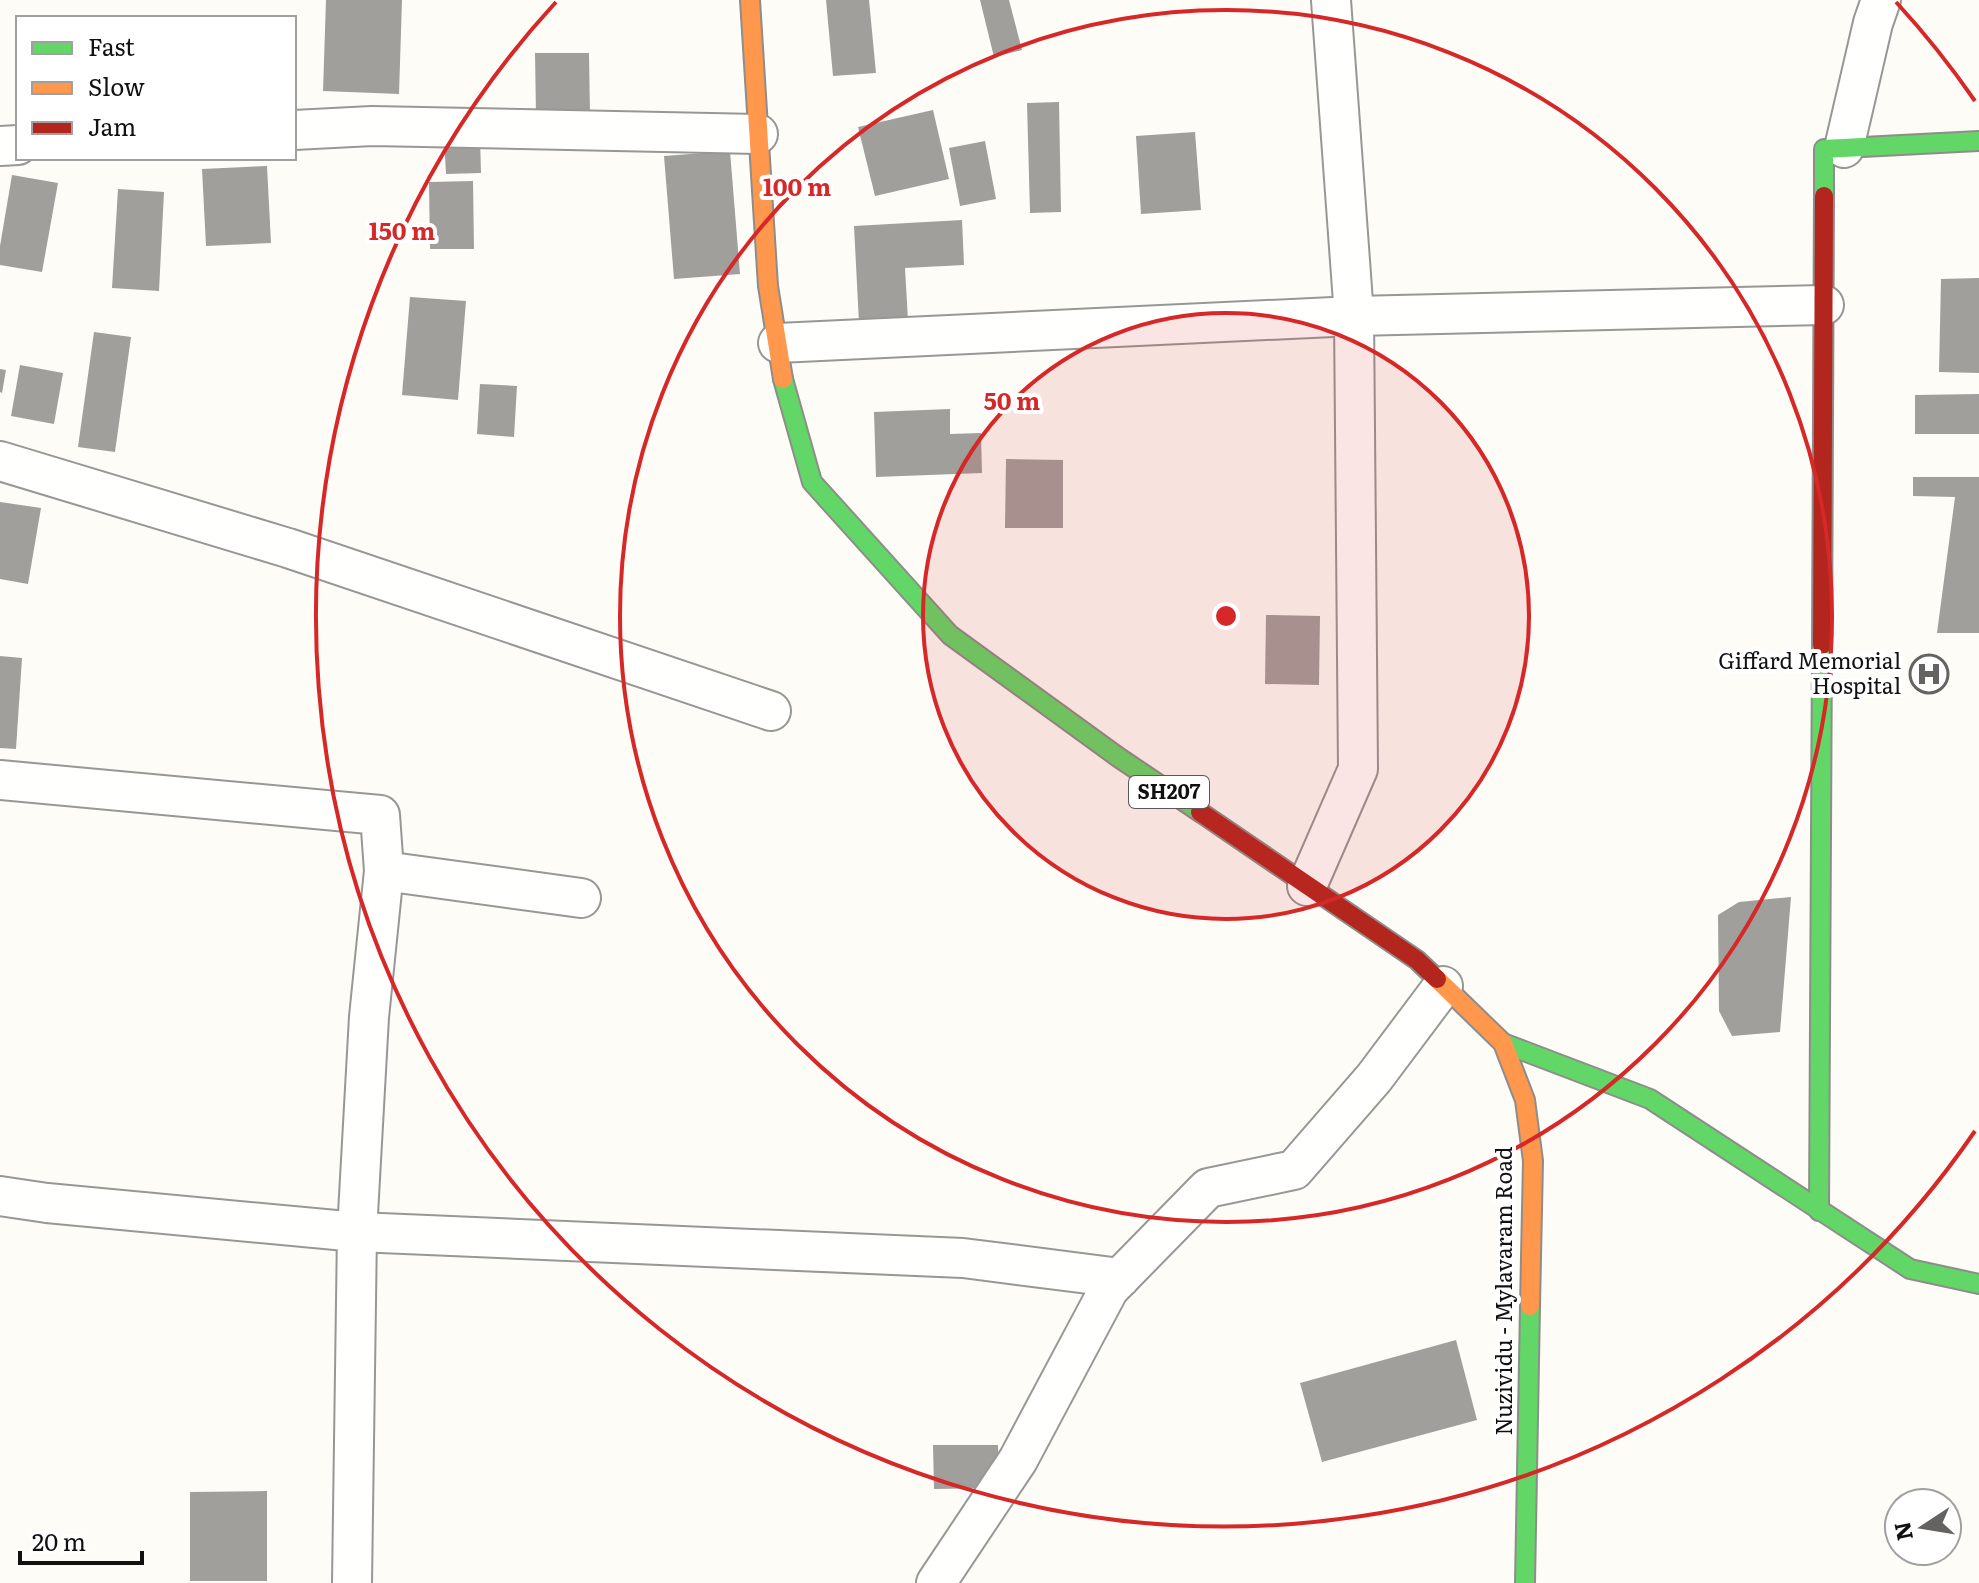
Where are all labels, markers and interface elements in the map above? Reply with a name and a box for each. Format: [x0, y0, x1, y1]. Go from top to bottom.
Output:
legend [16, 16, 296, 160]
text: Fast [88, 28, 135, 63]
text: Slow [88, 68, 145, 103]
text: Jam [88, 108, 136, 143]
text: 100 m [763, 168, 831, 203]
text: 150 m [369, 212, 435, 247]
text: 50 m [984, 382, 1040, 417]
centre of rings [1212, 602, 1240, 630]
place label: Giffard Memorial Hospital [1718, 643, 1901, 701]
hospital icon: Giffard Memorial Hospital [1908, 653, 1950, 695]
road number: SH207 [1129, 776, 1209, 808]
street label: Nuzividu - Mylavaram Road [1486, 1147, 1519, 1435]
north arrow [1883, 1487, 1963, 1567]
scale bar [20, 1515, 142, 1565]
text: N [1884, 1519, 1920, 1544]
text: 20 m [32, 1523, 86, 1558]

